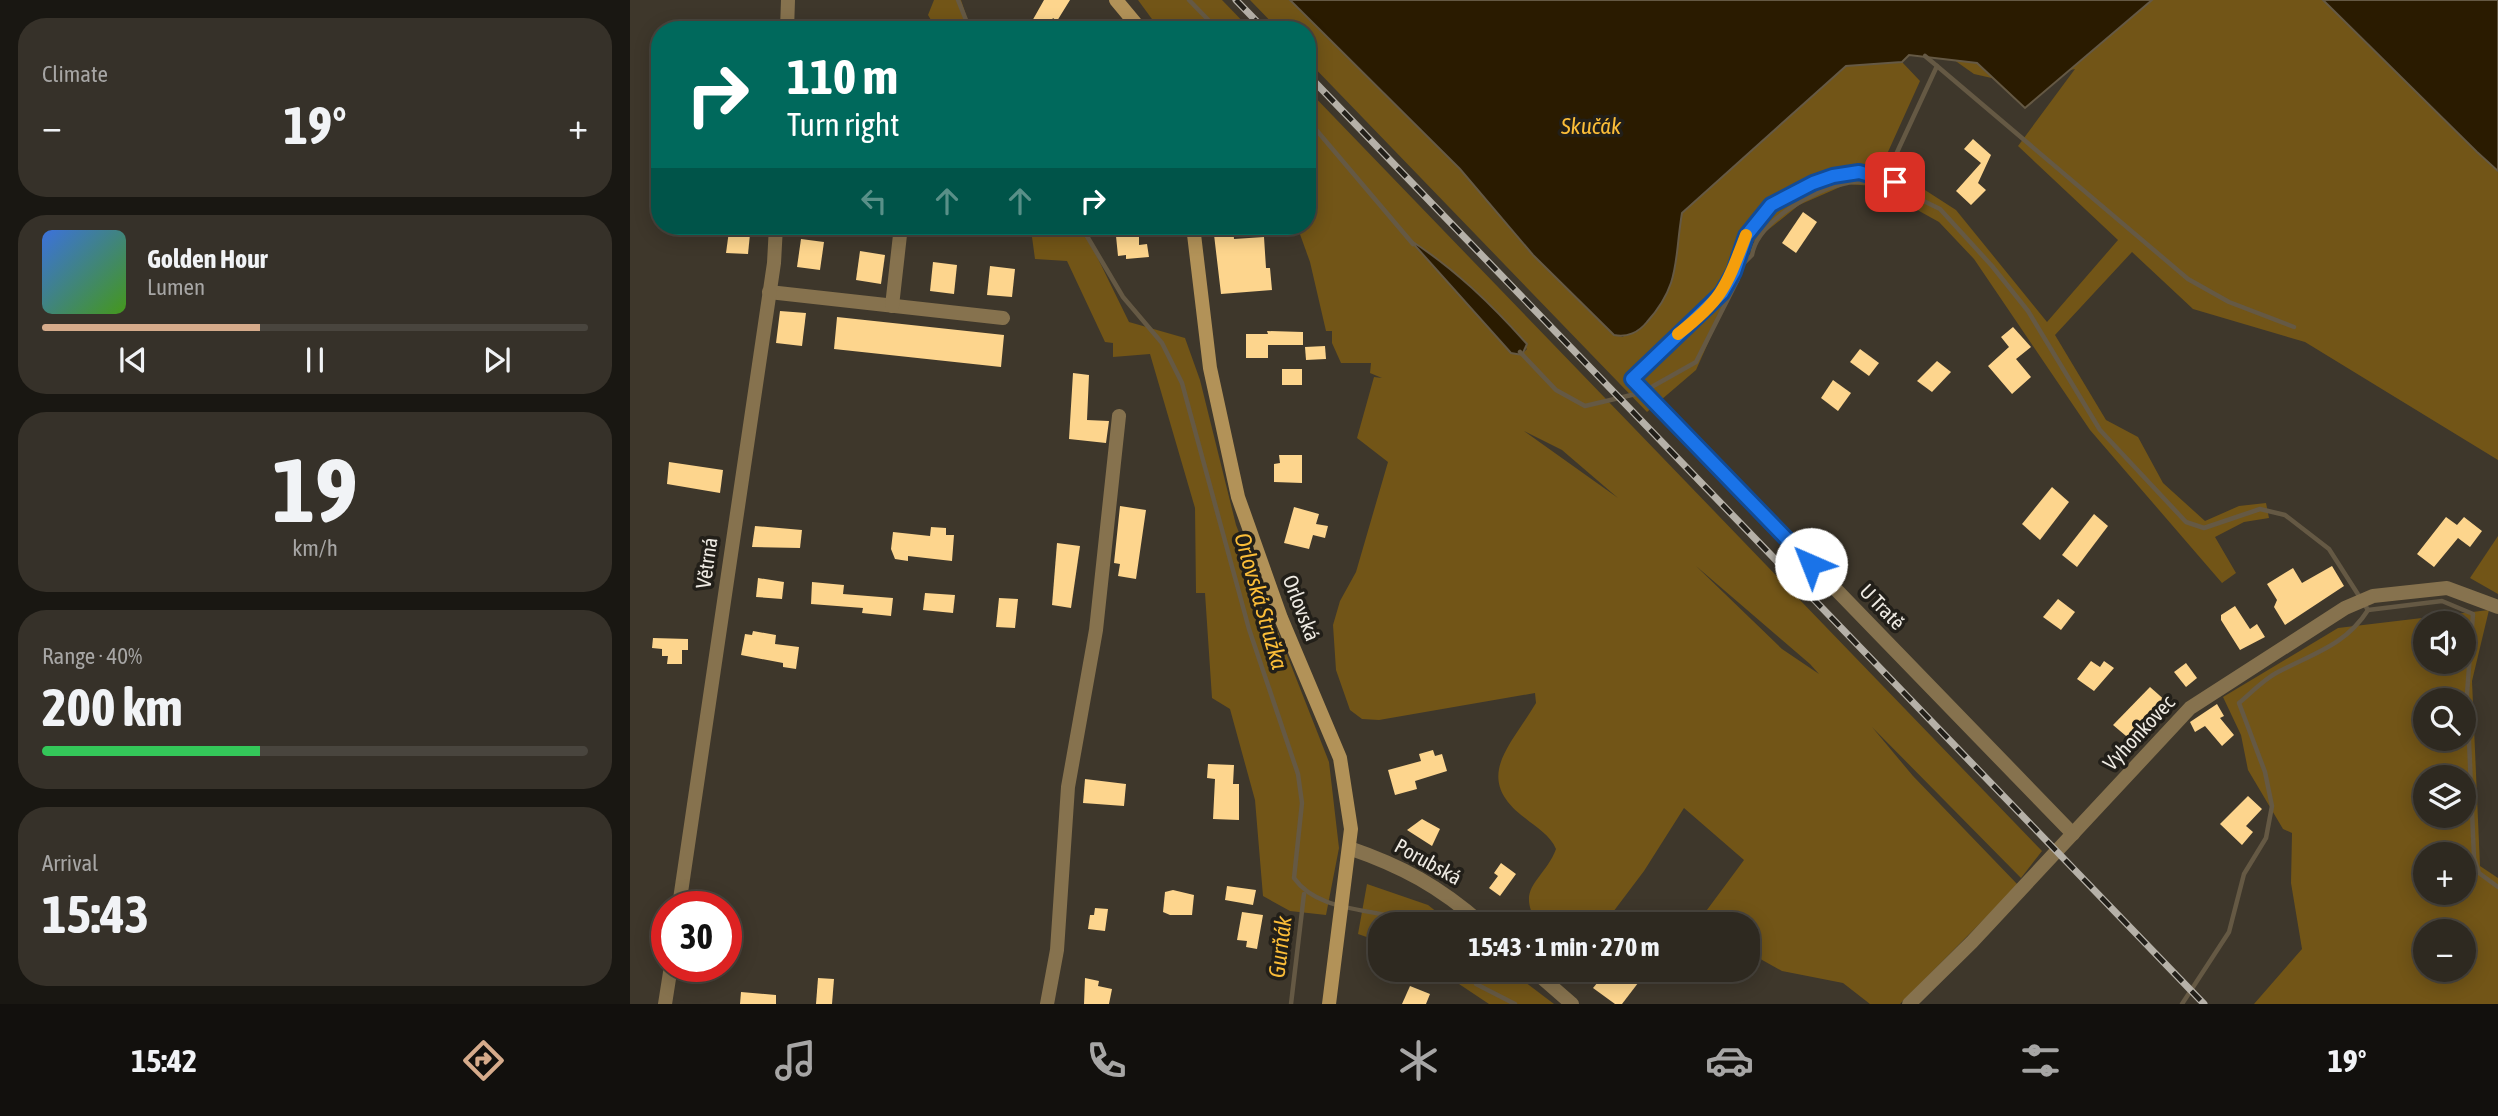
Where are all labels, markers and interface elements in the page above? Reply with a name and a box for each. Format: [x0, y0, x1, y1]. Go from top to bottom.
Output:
text: 110 m [787, 48, 898, 104]
icon: right [672, 49, 763, 140]
text: Climate [42, 61, 108, 87]
text: 19° [283, 95, 347, 155]
text: − [42, 104, 62, 147]
text: + [568, 104, 588, 147]
text: Turn right [787, 106, 900, 143]
water label: Skučák [1560, 113, 1622, 139]
pin [1865, 152, 1925, 212]
icon: arrive [1876, 163, 1914, 201]
icon: left [855, 182, 893, 220]
icon: ahead [928, 182, 966, 220]
icon: ahead [1001, 182, 1039, 220]
icon: right [1074, 182, 1112, 220]
text: Golden Hour [147, 244, 267, 274]
text: Lumen [147, 274, 205, 300]
icon: previous [114, 341, 152, 379]
icon: pause [296, 341, 334, 379]
icon: next [478, 341, 516, 379]
text: 19 [272, 437, 358, 541]
position arrow [1774, 527, 1848, 601]
water label: Orlovská Stružka [1229, 530, 1293, 672]
text: km/h [292, 535, 338, 561]
street label: Větrná [691, 536, 721, 590]
street label: Orlovská [1278, 571, 1325, 644]
street label: U Tratě [1855, 578, 1910, 634]
map controls [2413, 611, 2476, 982]
button: sound [2413, 611, 2476, 674]
text: Range · 40% [42, 643, 142, 669]
text: 200 km [42, 677, 183, 737]
button: search [2413, 688, 2476, 751]
street label: Vyhonkovec [2098, 690, 2179, 775]
button: layers [2413, 765, 2476, 828]
street label: Porubská [1391, 833, 1466, 889]
button: + [2413, 842, 2476, 905]
text: Arrival [42, 850, 98, 876]
text: 15:43 [42, 884, 149, 944]
speed limit sign: 30 [651, 891, 742, 982]
water label: Gurňák [1263, 914, 1297, 979]
button: − [2413, 919, 2476, 982]
text: 15:43 · 1 min · 270 m [1469, 932, 1659, 962]
icon: directions [459, 1036, 508, 1085]
icon: music [771, 1036, 820, 1085]
icon: phone [1082, 1036, 1131, 1085]
icon: climate [1394, 1036, 1443, 1085]
icon: car [1705, 1036, 1754, 1085]
icon: filters [2016, 1036, 2065, 1085]
text: 15:42 [131, 1042, 197, 1079]
text: 19° [2328, 1042, 2367, 1079]

